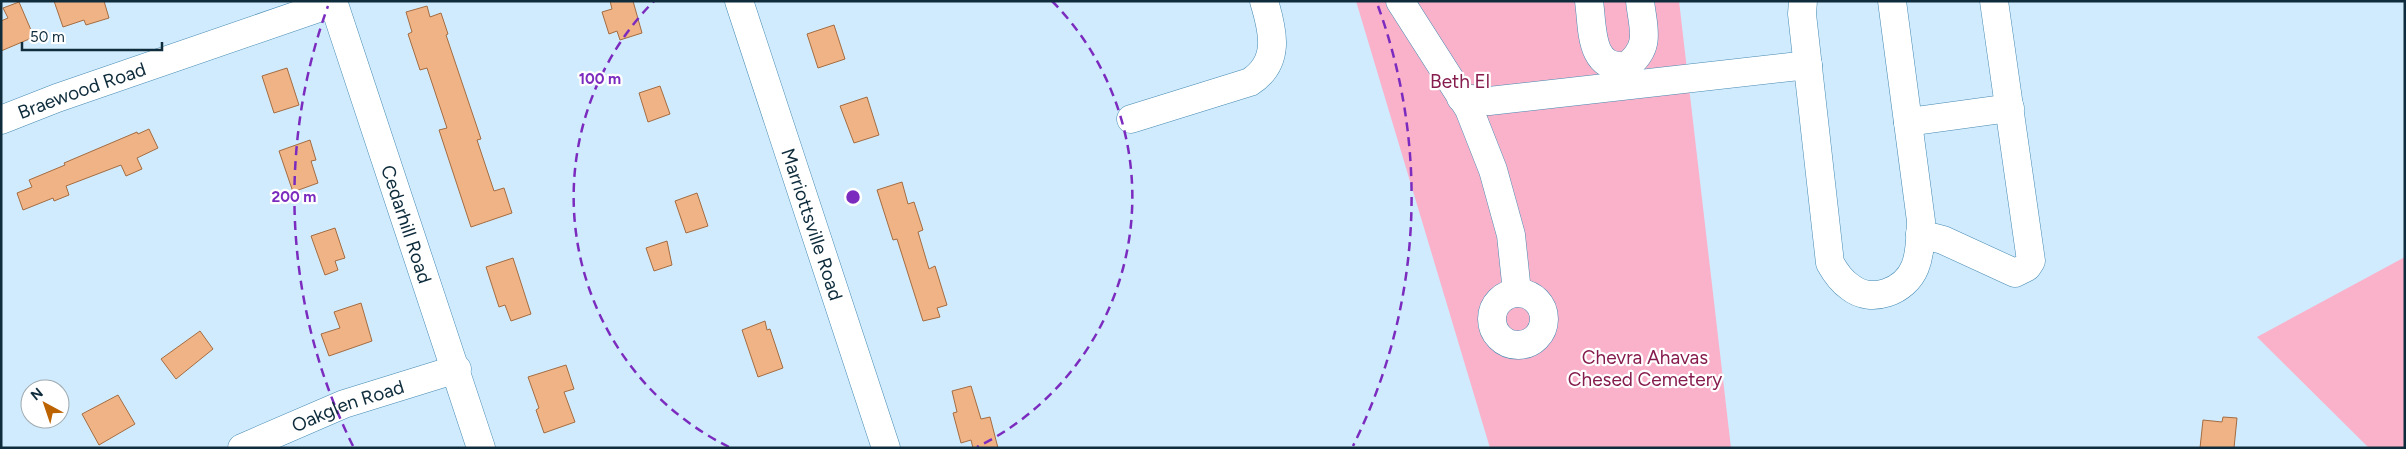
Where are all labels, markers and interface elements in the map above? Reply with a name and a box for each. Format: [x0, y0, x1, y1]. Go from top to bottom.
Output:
scale bar [22, 20, 162, 52]
text: 50 m [30, 28, 65, 46]
street label: Braewood Road [15, 57, 149, 124]
text: 100 m [579, 70, 621, 88]
park label: Beth El [1430, 70, 1490, 93]
street label: Marriottsville Road [776, 145, 848, 303]
street label: Cedarhill Road [376, 162, 437, 286]
text: 200 m [272, 188, 316, 206]
centre of rings [844, 188, 862, 206]
park label: Chevra Ahavas Chesed Cemetery [1568, 346, 1722, 391]
street label: Oakglen Road [288, 375, 407, 437]
north arrow [20, 379, 70, 429]
text: N [27, 384, 47, 404]

